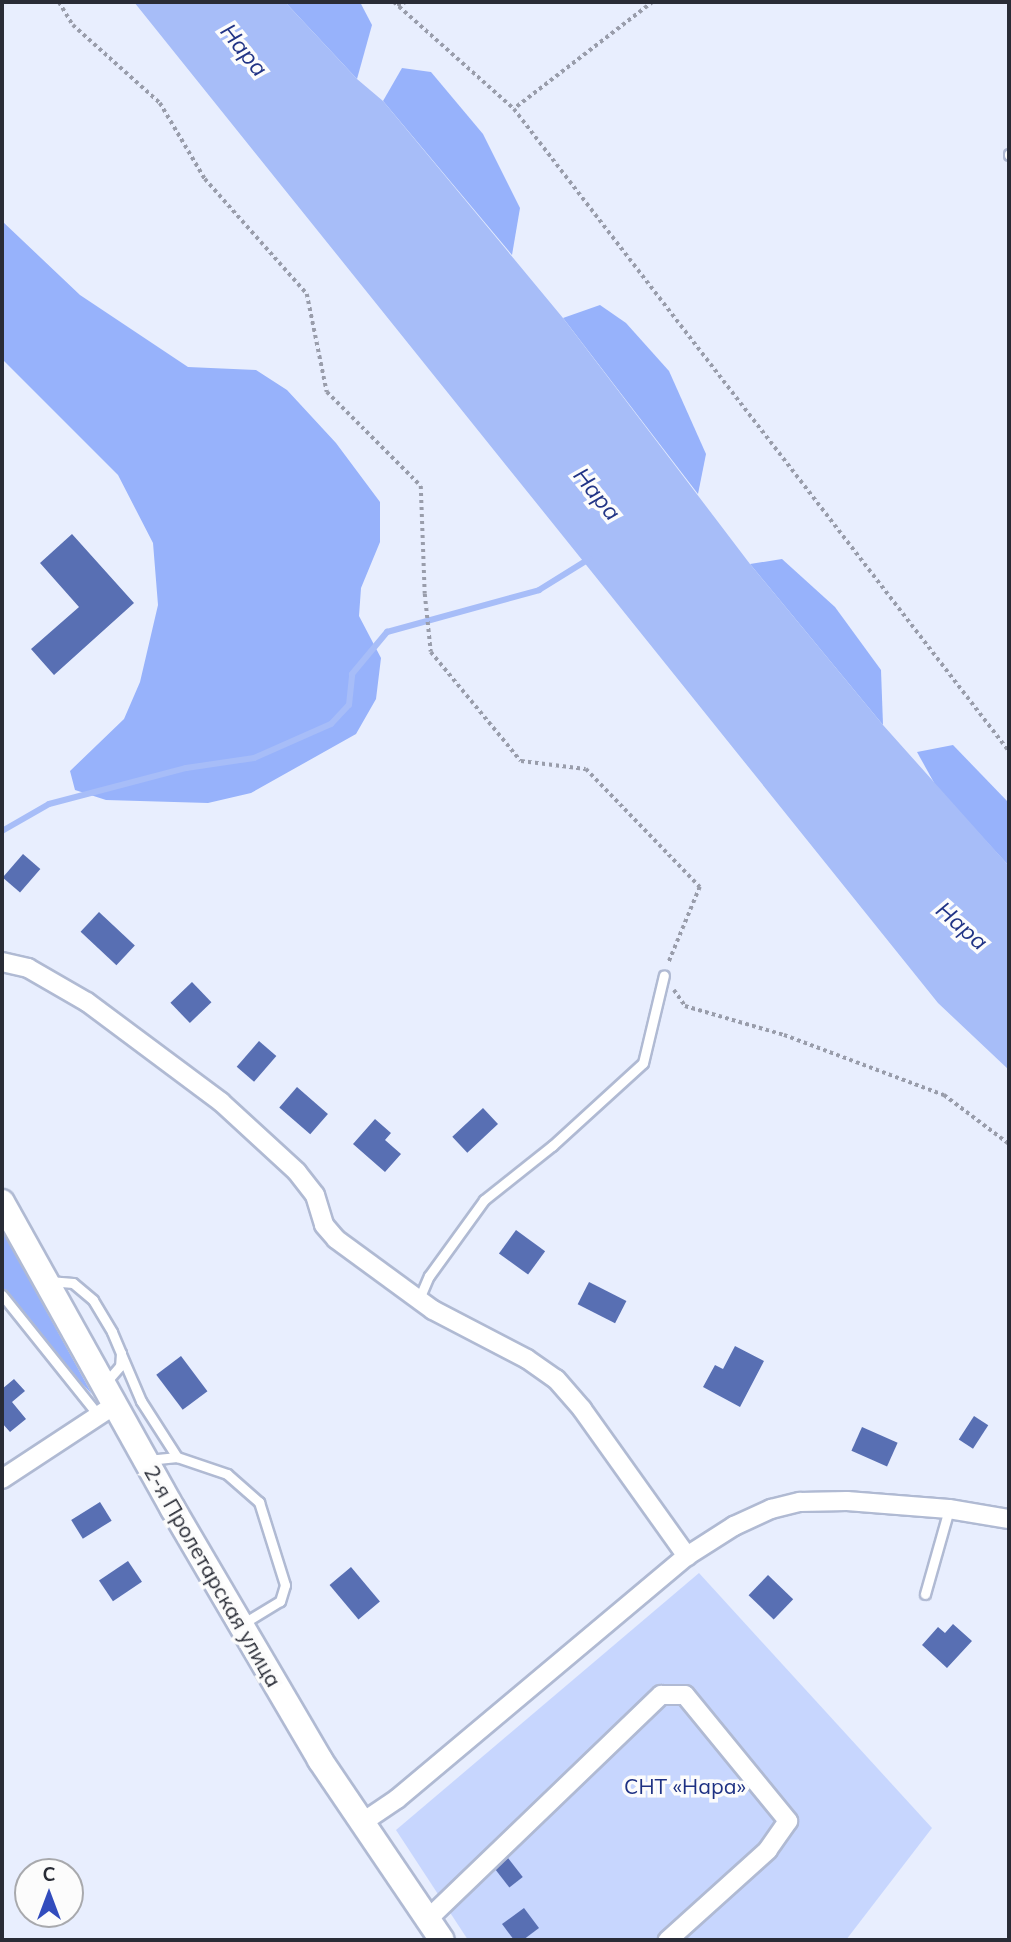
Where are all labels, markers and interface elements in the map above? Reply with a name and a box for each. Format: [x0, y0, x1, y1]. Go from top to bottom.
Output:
water label: Нара [214, 18, 274, 82]
water label: Нара [567, 462, 627, 526]
water label: Нара [930, 896, 994, 956]
street label: 2-я Пролетарская улица [139, 1461, 287, 1691]
park label: СНТ «Нара» [624, 1773, 746, 1799]
north arrow [14, 1858, 84, 1928]
text: С [42, 1862, 56, 1886]

